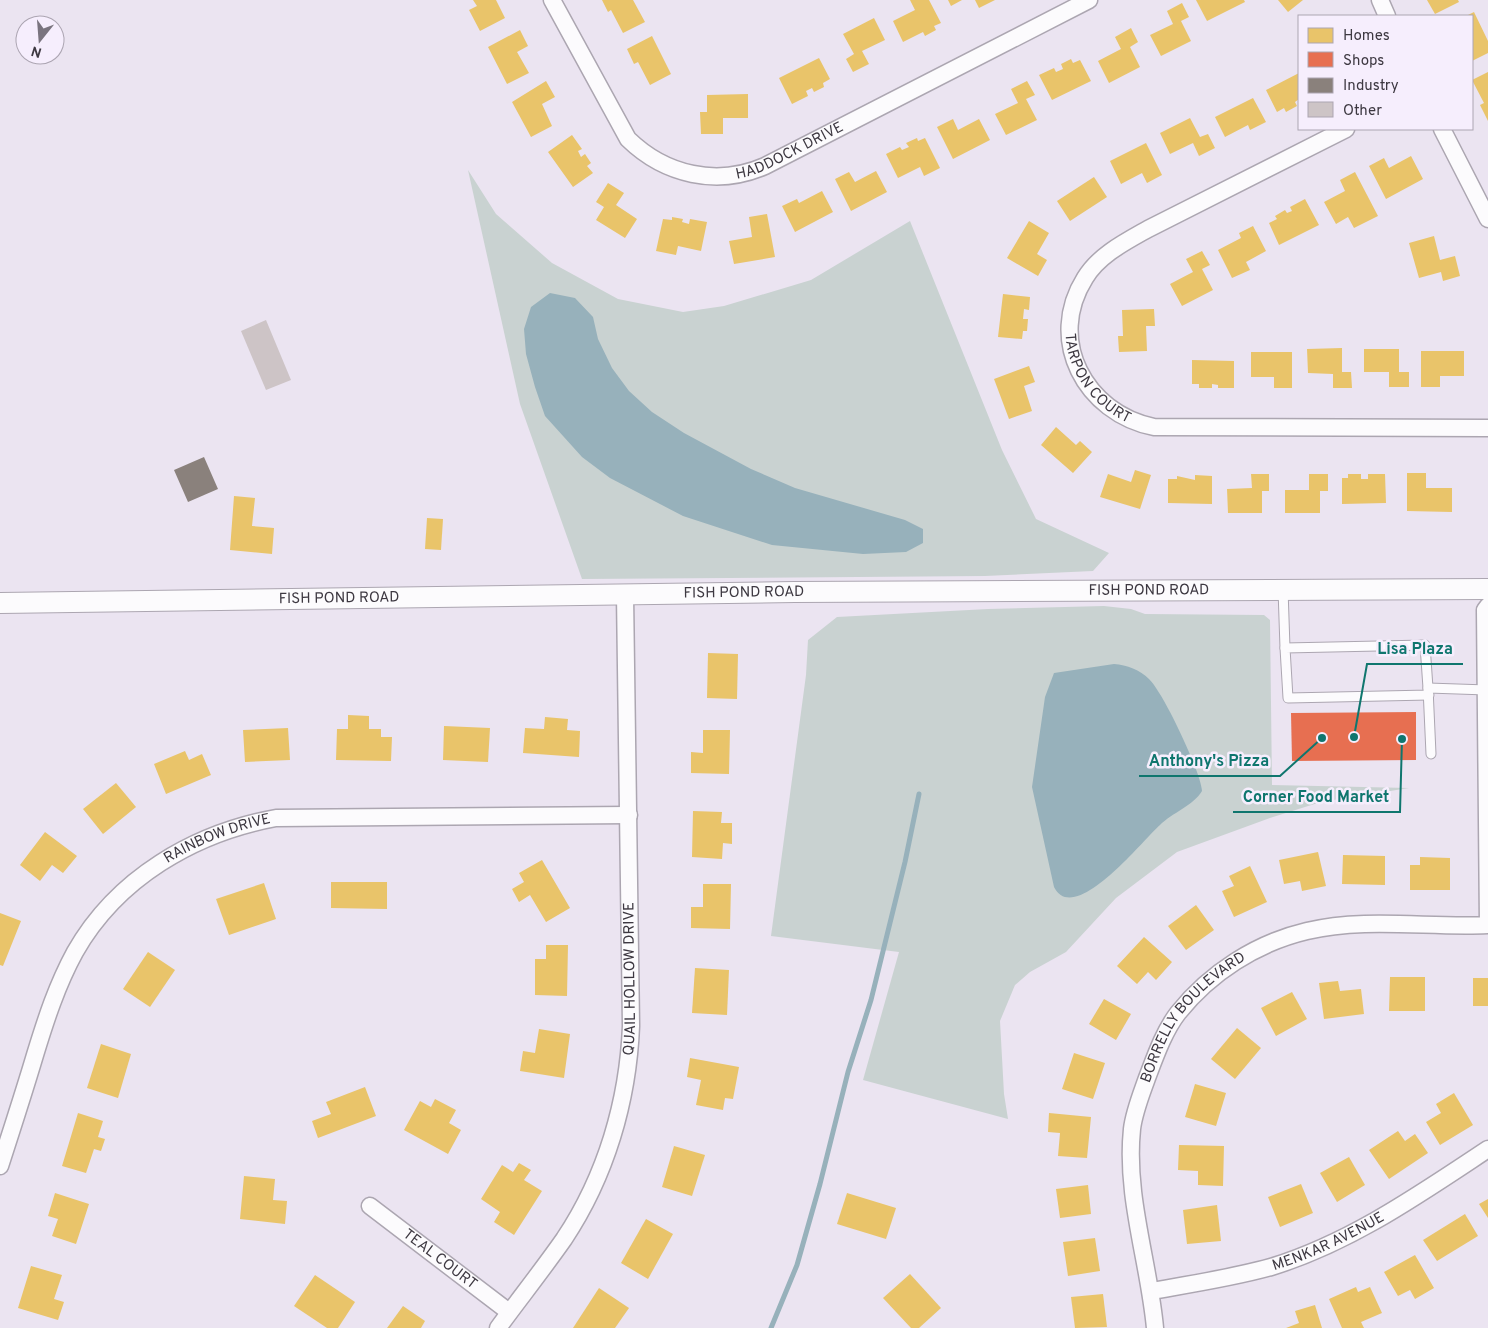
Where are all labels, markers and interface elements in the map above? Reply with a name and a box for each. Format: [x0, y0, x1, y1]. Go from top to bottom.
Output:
north arrow [15, 15, 65, 65]
legend [1298, 15, 1473, 130]
text: Homes [1343, 27, 1390, 46]
text: N [29, 41, 44, 61]
text: Shops [1343, 52, 1384, 71]
text: Industry [1343, 77, 1399, 96]
text: Other [1343, 102, 1382, 121]
street label: HADDOCK DRIVE [734, 118, 847, 184]
street label: TARPON COURT [1060, 333, 1134, 428]
street label: FISH POND ROAD [1088, 581, 1209, 600]
street label: FISH POND ROAD [683, 582, 804, 603]
street label: FISH POND ROAD [278, 588, 399, 609]
callout: Lisa Plaza [1367, 633, 1463, 664]
text: Lisa Plaza [1377, 640, 1453, 660]
callout: Anthony's Pizza [1139, 745, 1280, 776]
text: Anthony's Pizza [1149, 752, 1269, 772]
callout: Corner Food Market [1233, 781, 1400, 812]
text: Corner Food Market [1243, 788, 1389, 808]
street label: RAINBOW DRIVE [160, 810, 272, 868]
street label: QUAIL HOLLOW DRIVE [619, 902, 641, 1057]
street label: BORRELLY BOULEVARD [1137, 948, 1249, 1085]
street label: MENKAR AVENUE [1270, 1208, 1388, 1276]
street label: TEAL COURT [399, 1225, 481, 1294]

